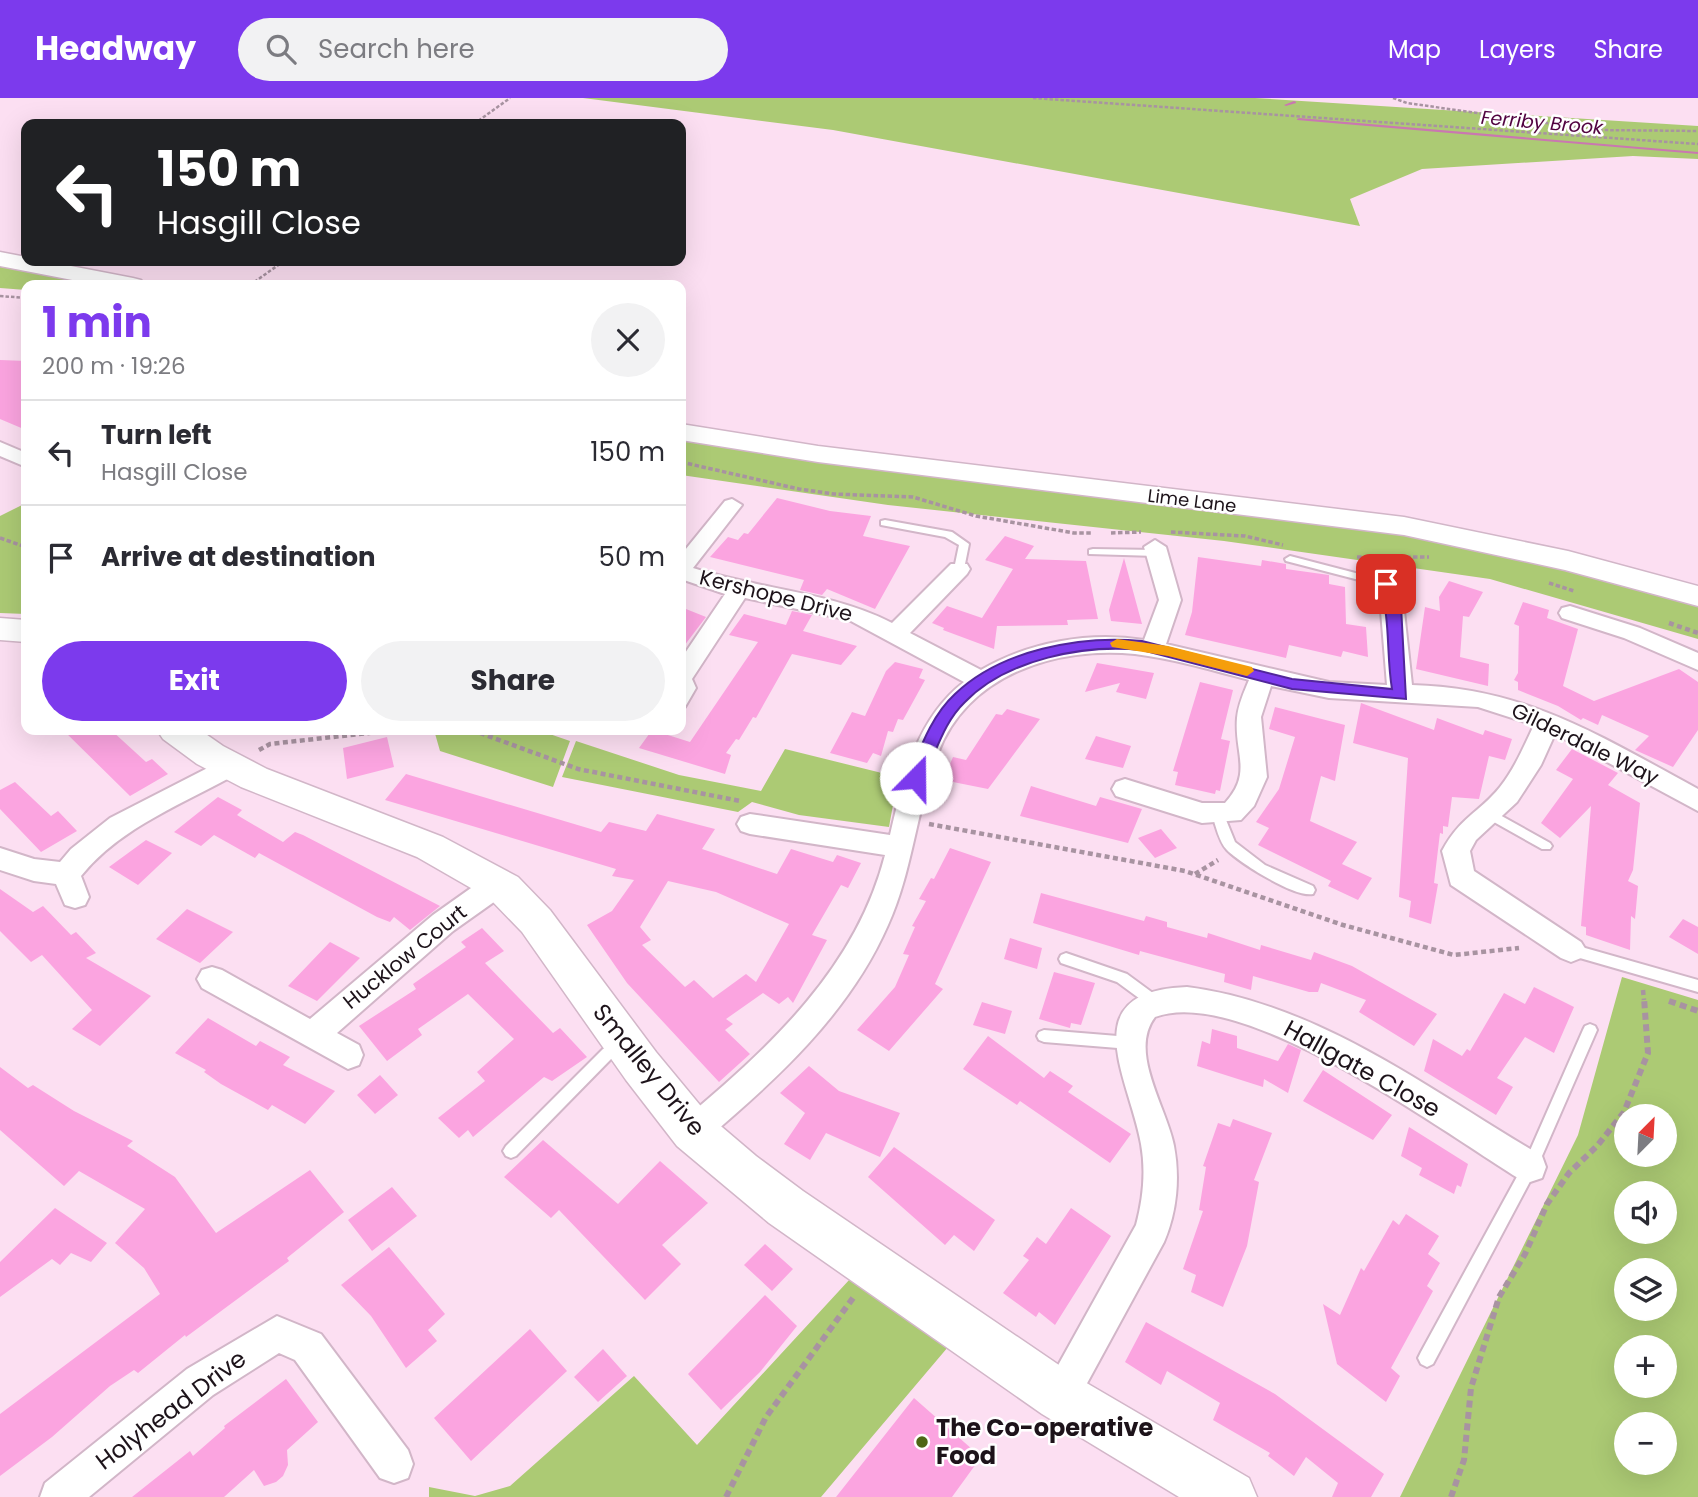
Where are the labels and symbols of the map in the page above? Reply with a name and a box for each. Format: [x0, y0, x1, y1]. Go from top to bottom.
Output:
water label: Ferriby Brook [1480, 104, 1605, 141]
street label: Lime Lane [1146, 483, 1238, 518]
pin [1356, 554, 1416, 614]
street label: Kershope Drive [697, 562, 856, 629]
street label: Gilderdale Way [1507, 695, 1664, 792]
position arrow [879, 741, 953, 815]
street label: Hucklow Court [337, 898, 473, 1016]
street label: Smalley Drive [586, 996, 713, 1143]
street label: Hallgate Close [1278, 1012, 1446, 1125]
north arrow [1614, 1104, 1676, 1167]
street label: Holyhead Drive [89, 1342, 253, 1477]
place label: The Co-operative Food [936, 1411, 1154, 1472]
marker: The Co-operative Food [914, 1434, 930, 1450]

